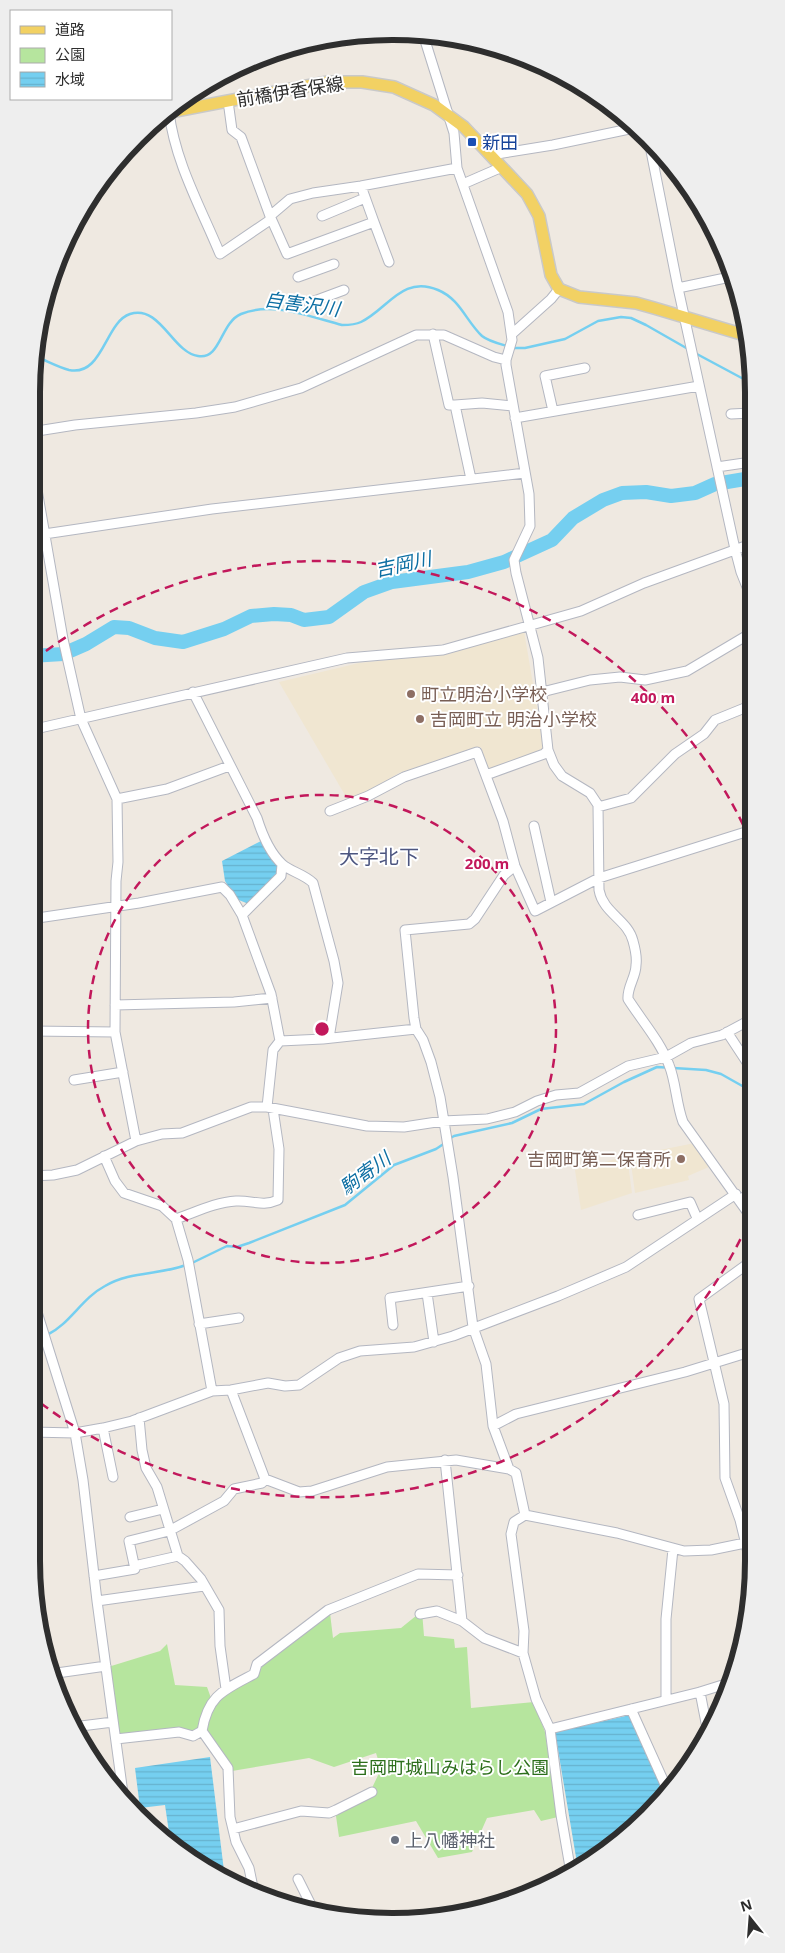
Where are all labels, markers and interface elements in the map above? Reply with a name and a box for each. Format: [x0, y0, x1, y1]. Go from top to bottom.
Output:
legend [10, 10, 172, 100]
text: 道路 [55, 19, 85, 39]
text: 公園 [55, 44, 85, 64]
text: 水域 [55, 69, 85, 89]
street label: 前橋伊香保線 [235, 71, 345, 111]
place label: 新田 [482, 130, 518, 154]
marker: 新田 [466, 136, 478, 148]
water label: 自害沢川 [263, 286, 343, 322]
water label: 吉岡川 [372, 545, 436, 583]
place label: 町立明治小学校 [421, 682, 547, 706]
text: 400 m [631, 687, 675, 707]
marker: 町立明治小学校 [405, 688, 417, 700]
place label: 吉岡町立 明治小学校 [430, 707, 597, 731]
marker: 吉岡町立 明治小学校 [414, 713, 426, 725]
district label: 大字北下 [339, 843, 419, 870]
text: 200 m [465, 853, 509, 873]
centre of rings [313, 1020, 331, 1038]
water label: 駒寄川 [334, 1145, 397, 1200]
place label: 吉岡町第二保育所 [527, 1147, 671, 1171]
marker: 吉岡町第二保育所 [675, 1153, 687, 1165]
park label: 吉岡町城山みはらし公園 [351, 1755, 549, 1779]
place label: 上八幡神社 [405, 1828, 495, 1852]
marker: 上八幡神社 [389, 1834, 401, 1846]
north arrow [725, 1893, 775, 1943]
text: N [738, 1894, 754, 1916]

